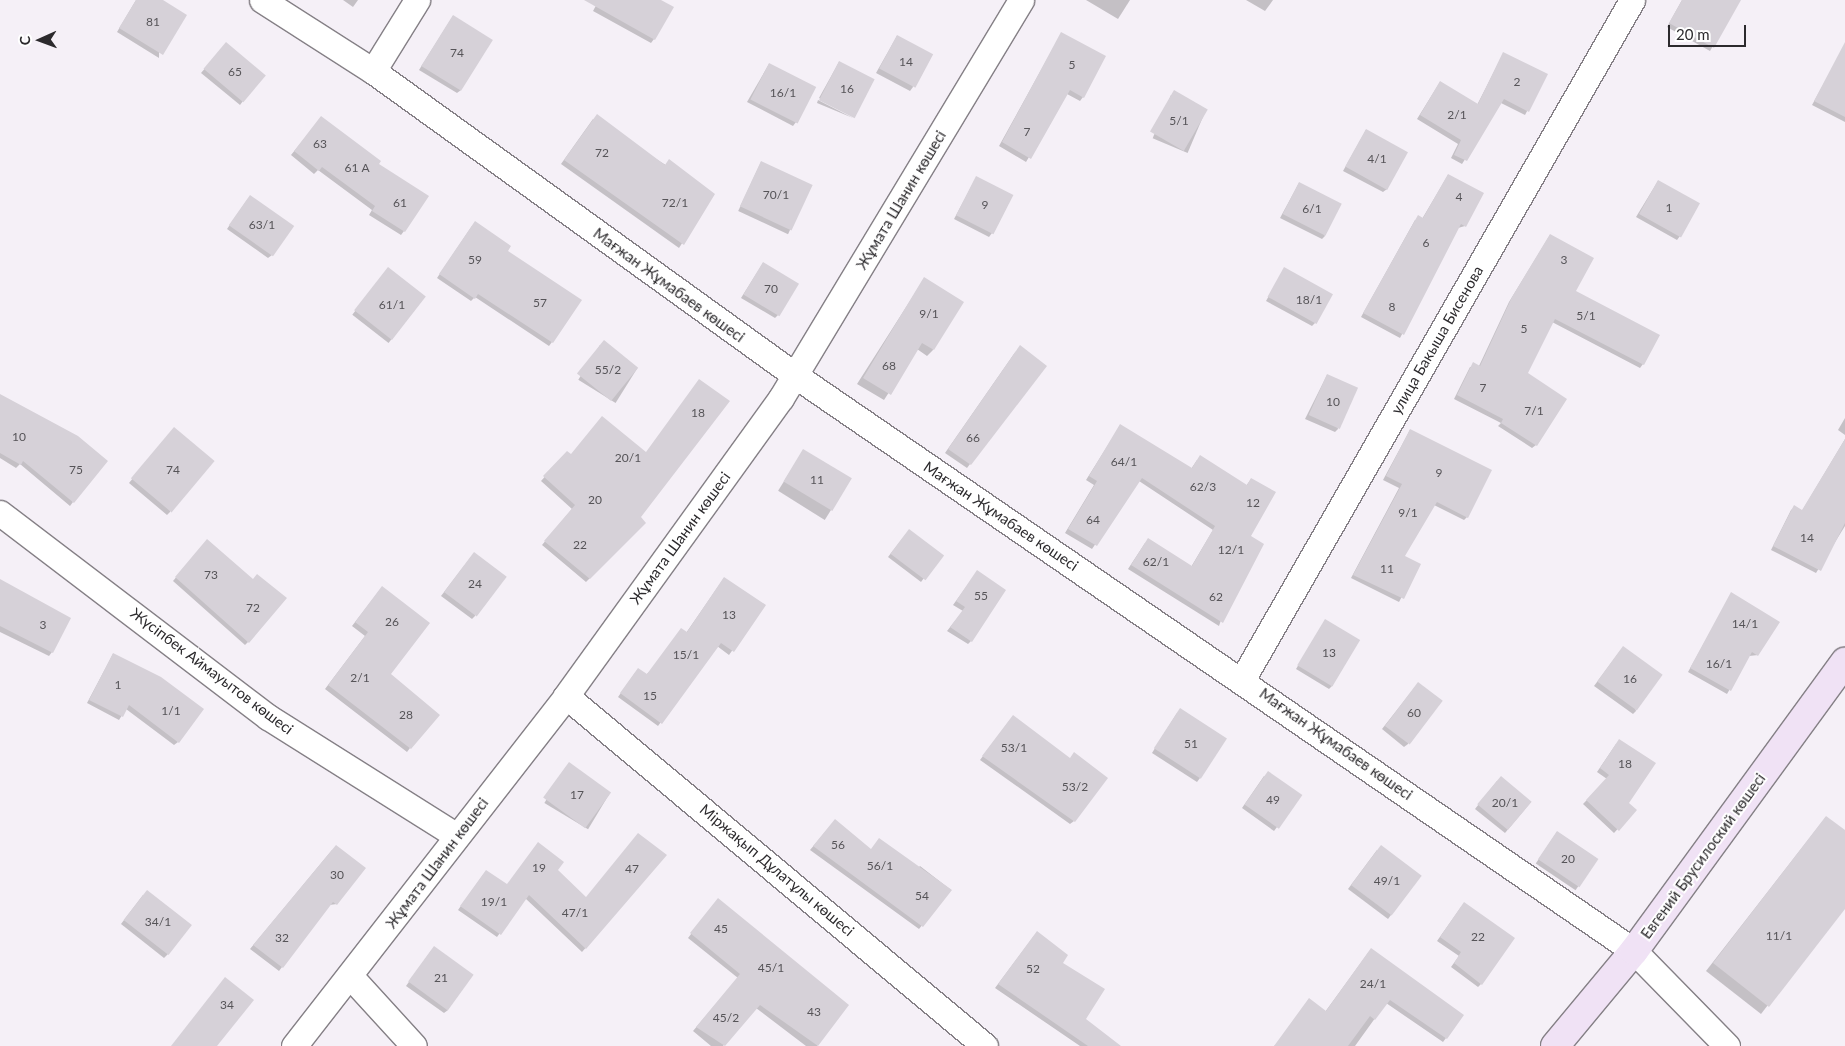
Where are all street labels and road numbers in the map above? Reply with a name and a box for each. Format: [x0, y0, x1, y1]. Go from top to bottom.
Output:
street label: Жұмата Шанин көшесі [852, 127, 950, 273]
street label: Мағжан Жұмабаев көшесі [590, 224, 748, 346]
street label: улица Бакыша Бисенова [1387, 263, 1487, 417]
street label: Мағжан Жұмабаев көшесі [920, 457, 1082, 575]
street label: Жұмата Шанин көшесі [626, 468, 734, 608]
street label: Жүсіпбек Аймауытов көшесі [127, 604, 297, 738]
street label: Мағжан Жұмабаев көшесі [1256, 684, 1416, 804]
street label: Евгений Брусилоский көшесі [1637, 770, 1769, 942]
street label: Жұмата Шанин көшесі [382, 794, 492, 932]
street label: Міржақып Дұлатұлы көшесі [696, 800, 858, 940]

